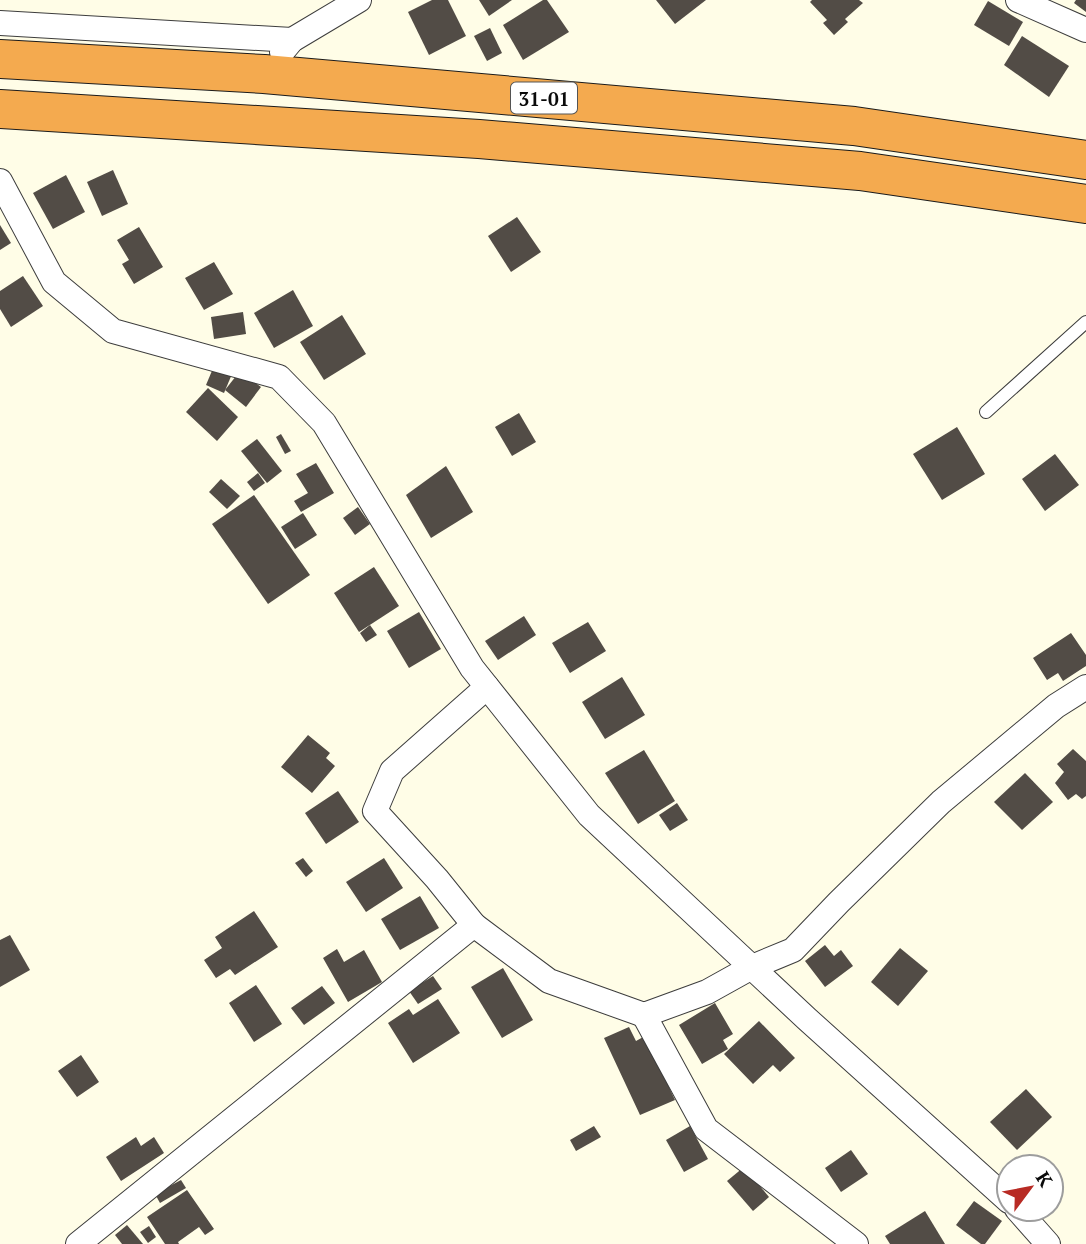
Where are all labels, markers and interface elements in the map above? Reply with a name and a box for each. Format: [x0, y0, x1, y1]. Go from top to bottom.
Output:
road number: 31-01 [511, 82, 577, 114]
north arrow [995, 1153, 1065, 1223]
text: K [1031, 1166, 1059, 1191]

